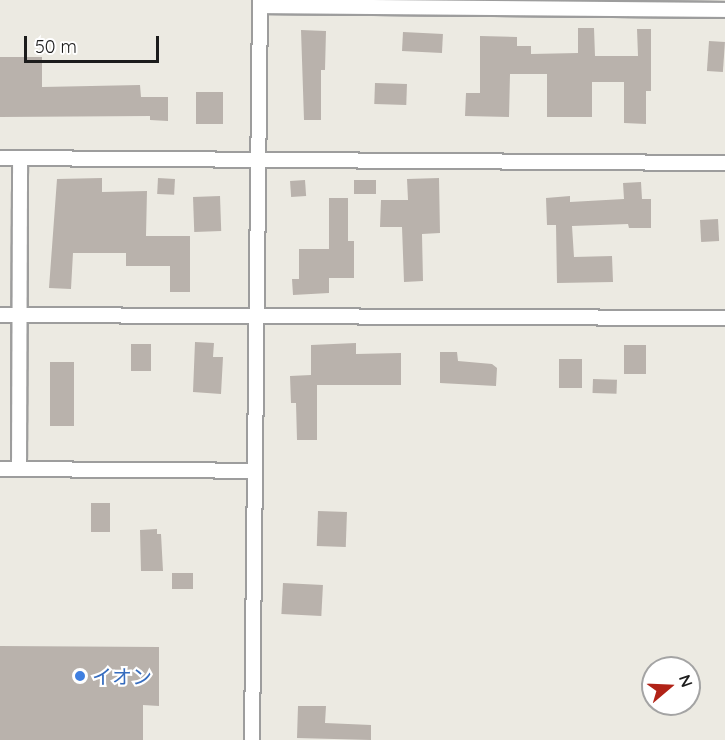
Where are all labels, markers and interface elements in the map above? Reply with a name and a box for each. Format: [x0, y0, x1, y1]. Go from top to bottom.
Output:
scale bar [27, 24, 162, 62]
text: 50 m [35, 35, 77, 58]
north arrow [641, 656, 701, 716]
place label: イオン [92, 664, 152, 688]
marker: イオン [73, 669, 87, 683]
text: N [675, 672, 697, 690]

